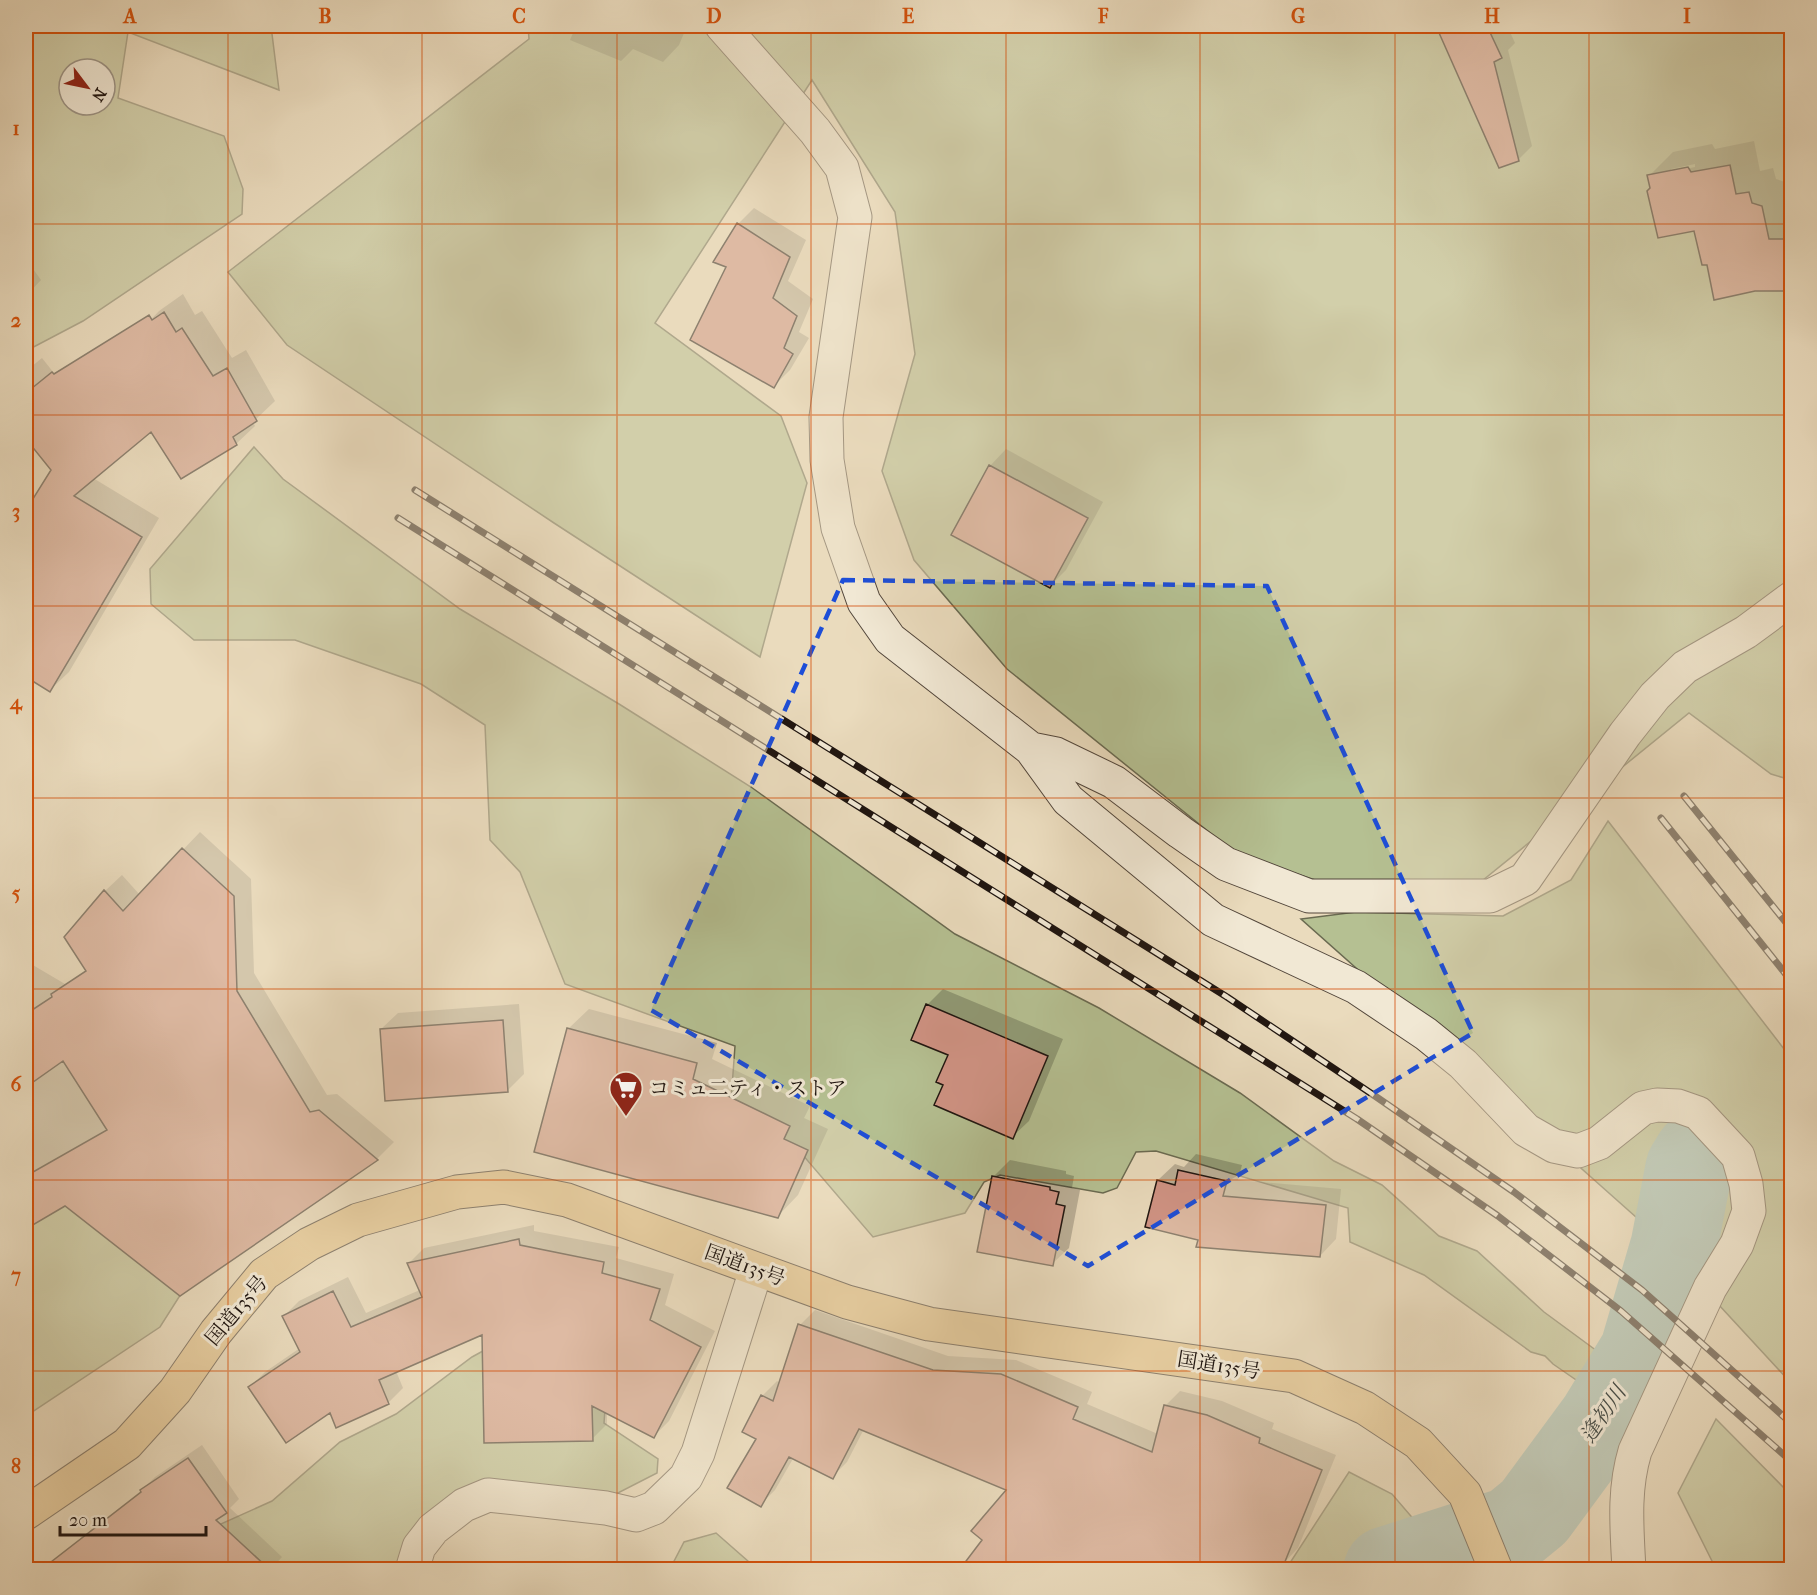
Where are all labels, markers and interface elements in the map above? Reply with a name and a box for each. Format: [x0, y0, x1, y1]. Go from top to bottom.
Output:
text: A [122, 5, 138, 28]
text: B [318, 5, 332, 28]
text: C [512, 5, 526, 28]
text: D [706, 5, 722, 28]
text: E [902, 5, 914, 28]
text: F [1097, 5, 1109, 28]
text: G [1291, 5, 1305, 28]
text: H [1484, 5, 1500, 28]
text: I [1683, 5, 1691, 28]
north arrow [57, 57, 117, 117]
text: N [88, 85, 111, 106]
text: 1 [12, 117, 20, 140]
text: 2 [11, 309, 21, 332]
text: 3 [12, 500, 20, 523]
text: 4 [9, 691, 23, 715]
text: 5 [12, 882, 21, 905]
supermarket icon: コミュ二ティ・ストア [608, 1070, 644, 1117]
text: 6 [11, 1073, 23, 1096]
place label: コミュ二ティ・ストア [649, 1077, 846, 1100]
street label: 国道135号 [701, 1240, 788, 1291]
text: 7 [10, 1264, 21, 1287]
street label: 国道135号 [201, 1271, 272, 1350]
street label: 国道135号 [1176, 1348, 1262, 1383]
water label: 逢初川 [1575, 1380, 1632, 1447]
text: 8 [11, 1455, 21, 1478]
scale bar [60, 1499, 206, 1537]
text: 20 m [69, 1510, 107, 1531]

